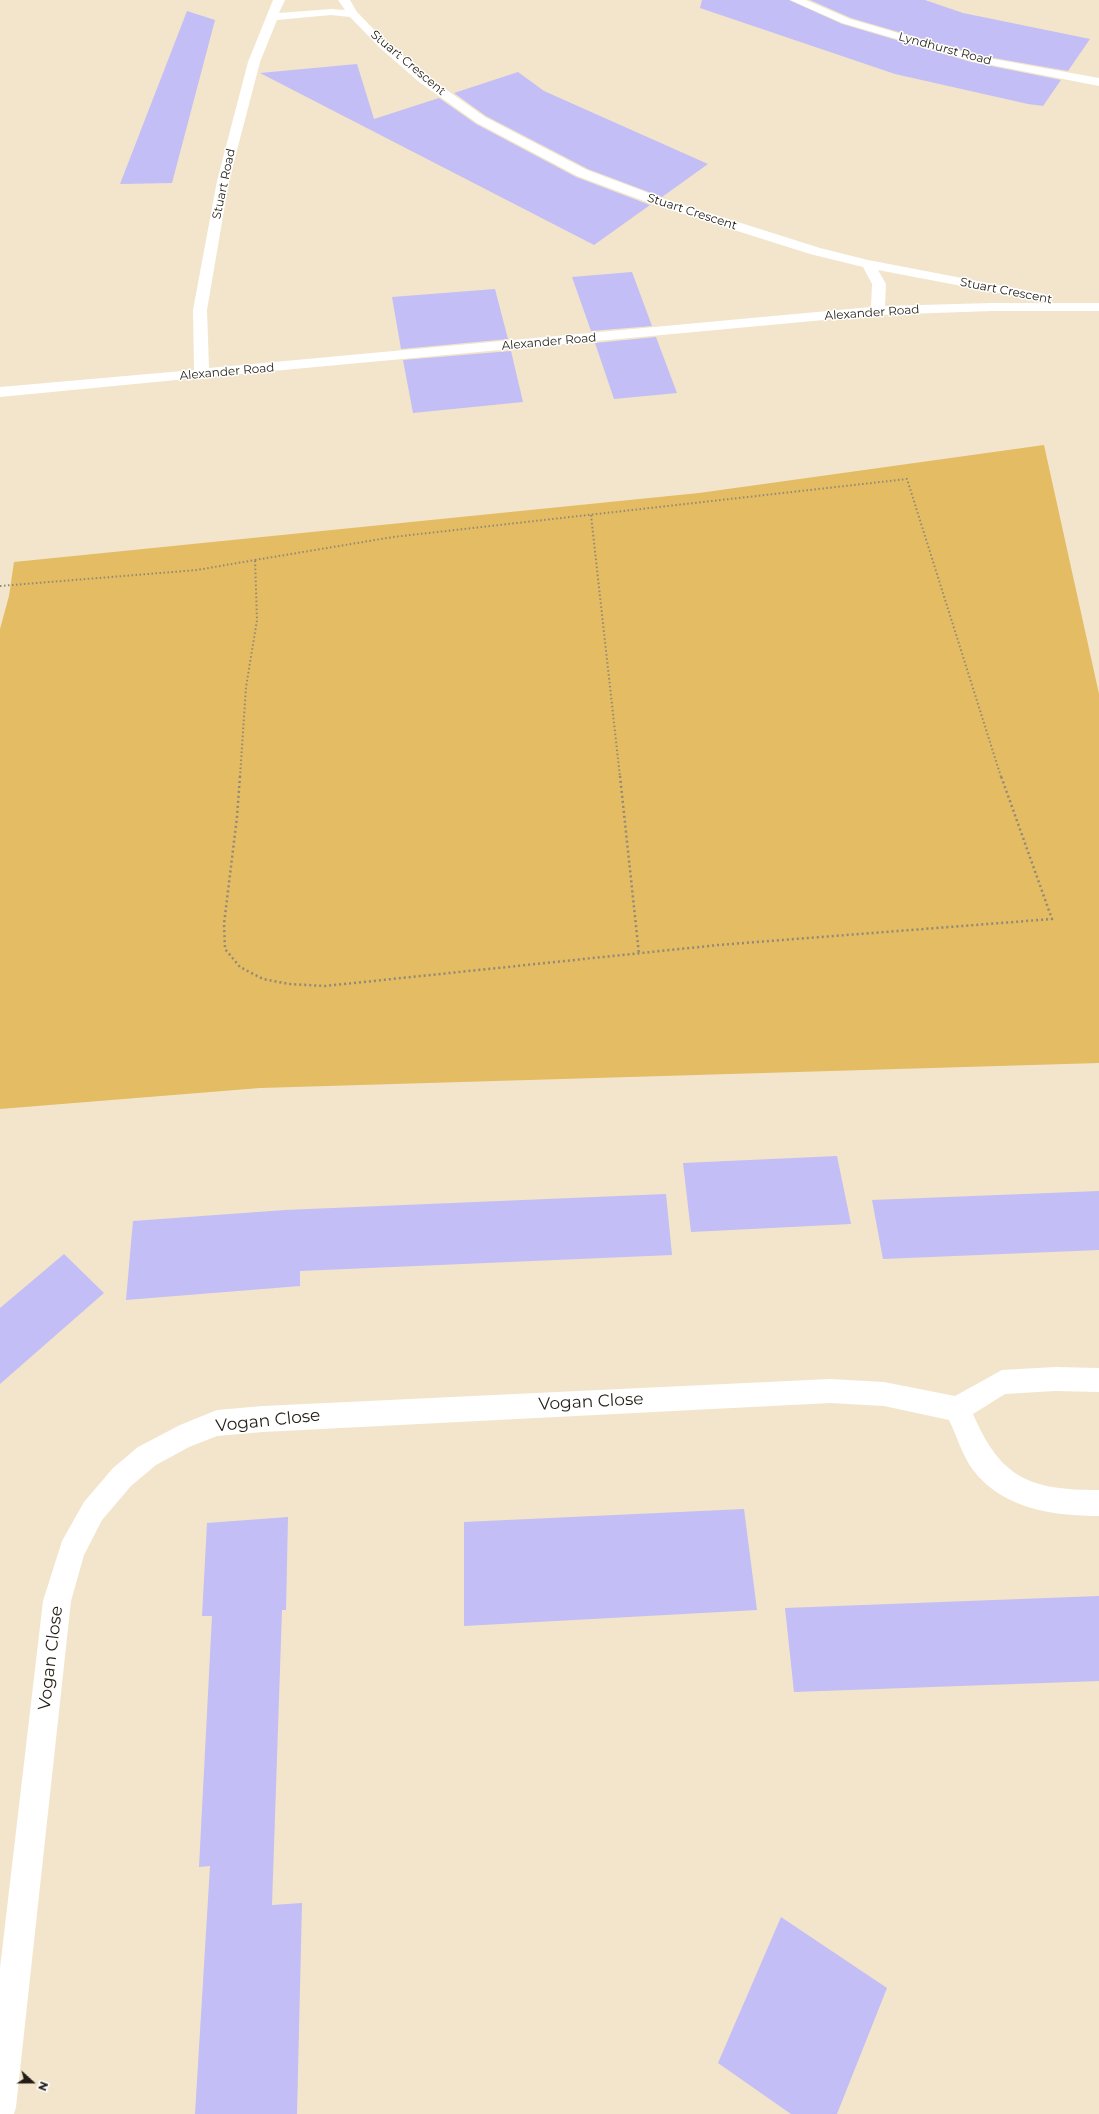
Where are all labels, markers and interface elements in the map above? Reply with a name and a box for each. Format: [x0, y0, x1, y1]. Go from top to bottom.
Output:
street label: Stuart Crescent [368, 27, 448, 99]
street label: Lyndhurst Road [897, 30, 993, 68]
street label: Stuart Road [209, 147, 239, 221]
street label: Stuart Crescent [645, 191, 739, 233]
street label: Stuart Crescent [959, 275, 1053, 307]
street label: Alexander Road [824, 303, 920, 323]
street label: Alexander Road [501, 331, 597, 353]
street label: Alexander Road [179, 361, 275, 383]
street label: Vogan Close [538, 1389, 644, 1415]
street label: Vogan Close [215, 1405, 321, 1437]
street label: Vogan Close [34, 1605, 68, 1711]
north arrow [12, 2062, 52, 2102]
text: N [35, 2080, 51, 2093]

